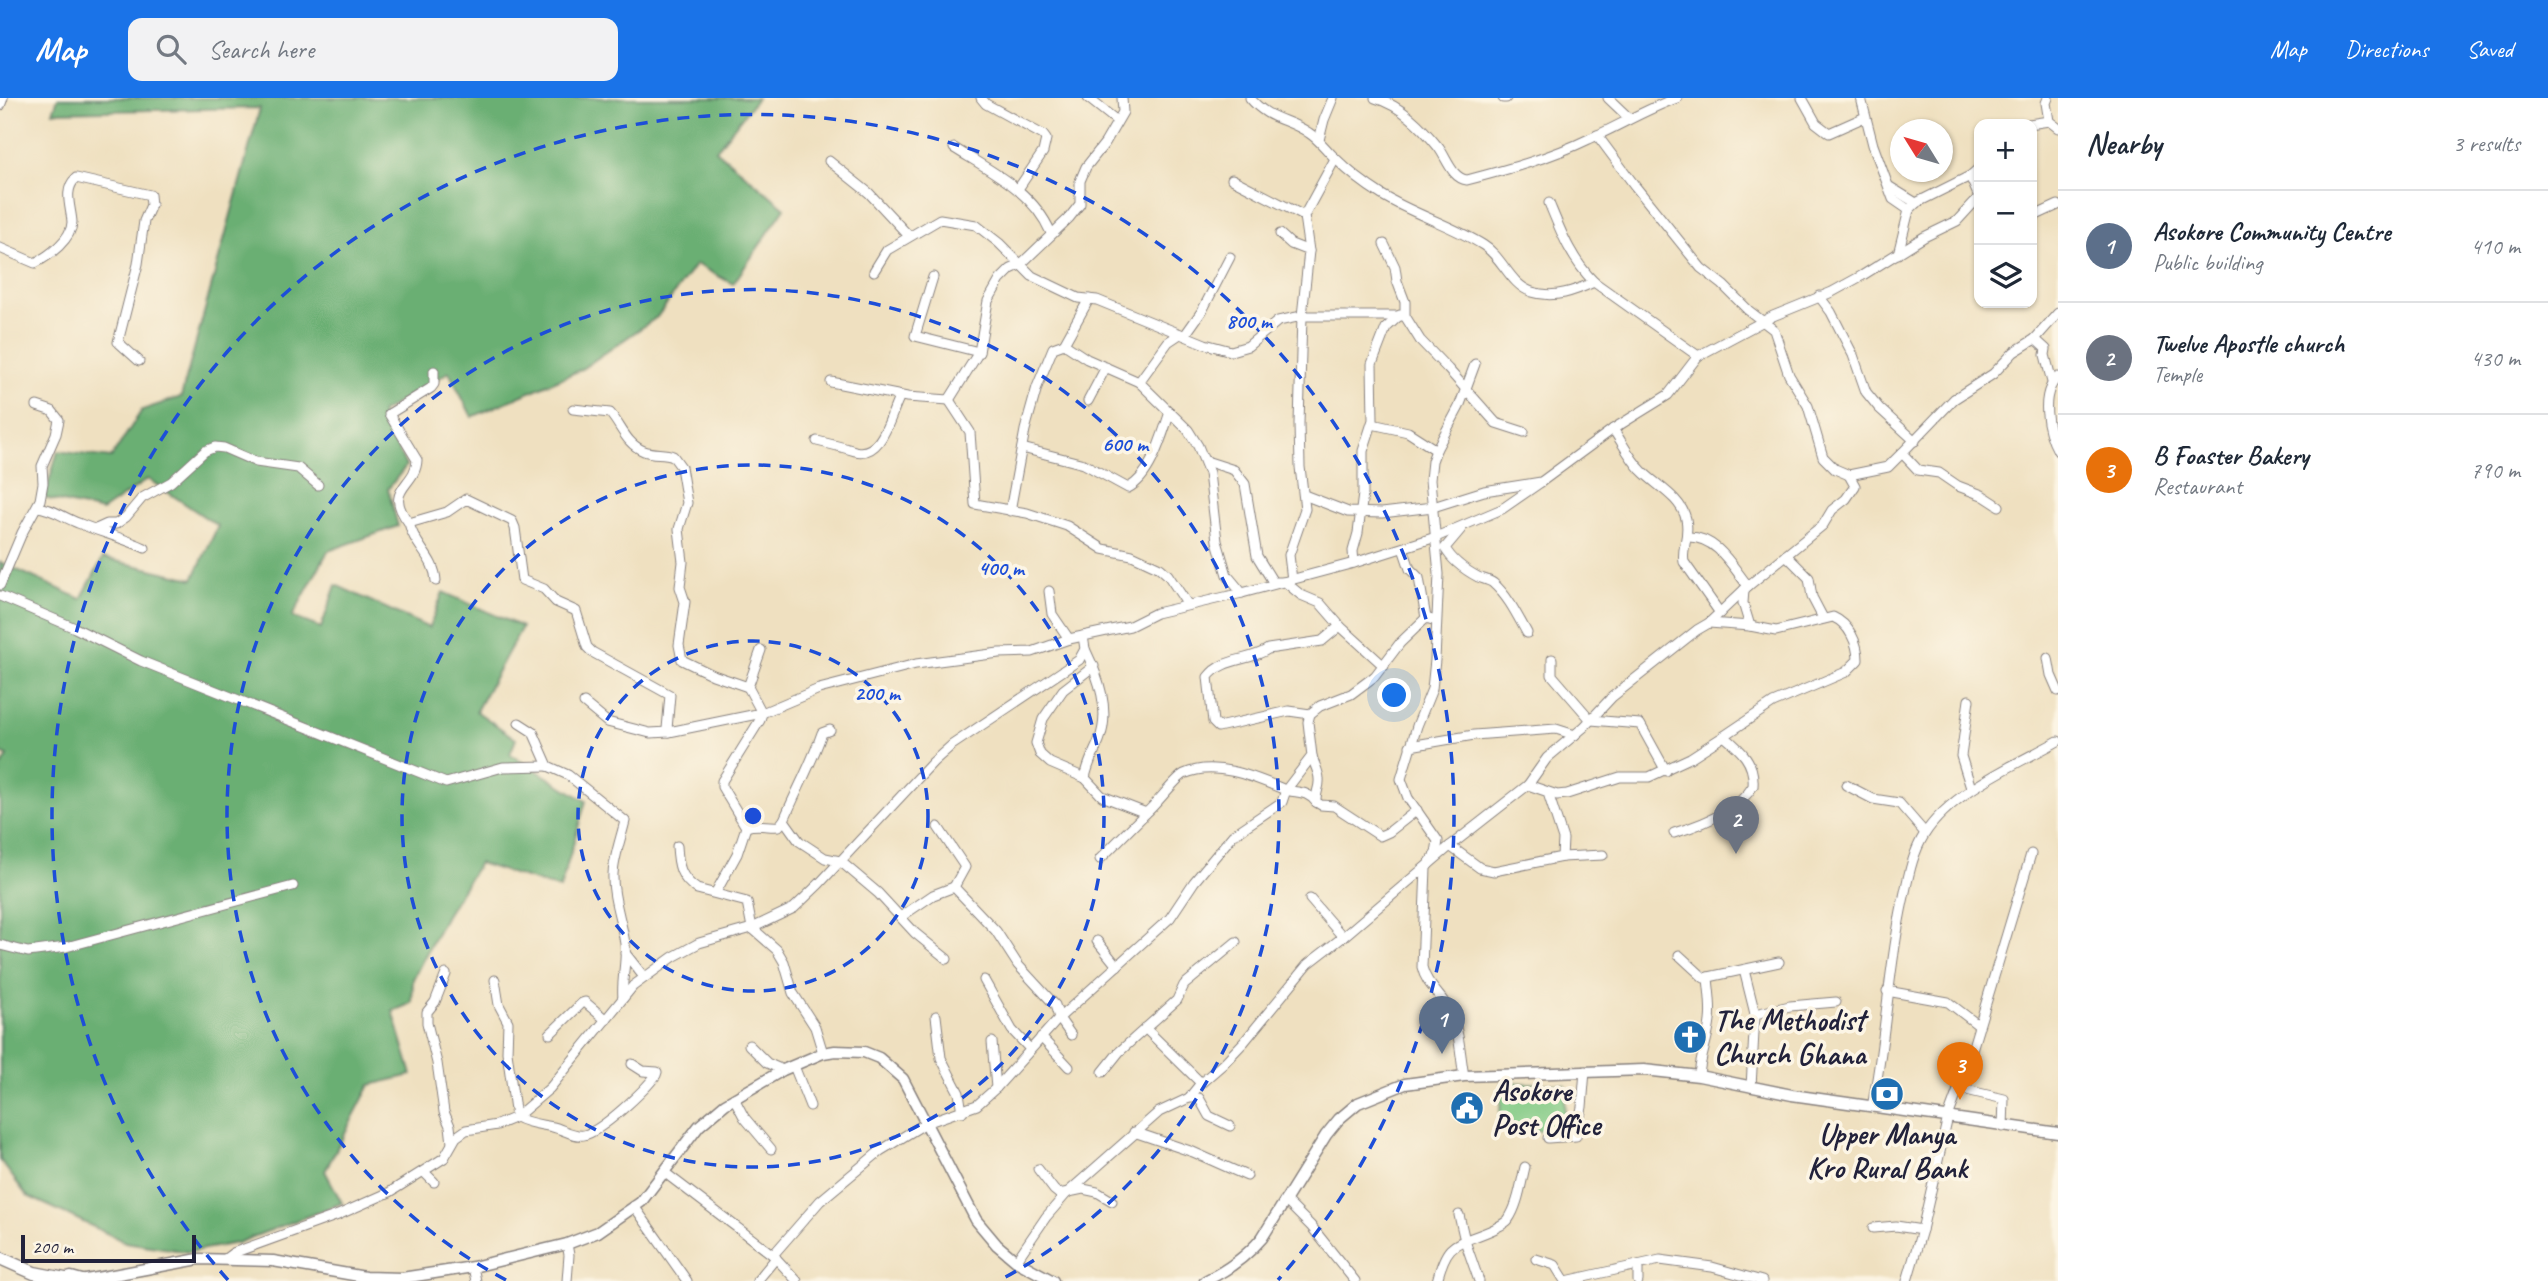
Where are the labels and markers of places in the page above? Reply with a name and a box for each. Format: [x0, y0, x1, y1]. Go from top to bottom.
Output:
pin: 2 [1713, 796, 1759, 854]
centre of rings [741, 804, 765, 828]
pin: 1 [1419, 996, 1465, 1054]
place label: The Methodist Church Ghana [1714, 1001, 1870, 1073]
church icon: The Methodist Church Ghana [1671, 1018, 1709, 1056]
pin: 3 [1937, 1042, 1983, 1100]
place label: Asokore Post Office [1492, 1072, 1603, 1144]
bank icon: Upper Manya Kro Rural Bank [1868, 1075, 1906, 1113]
public building icon: Asokore Post Office [1448, 1089, 1486, 1127]
place label: Upper Manya Kro Rural Bank [1807, 1115, 1970, 1187]

